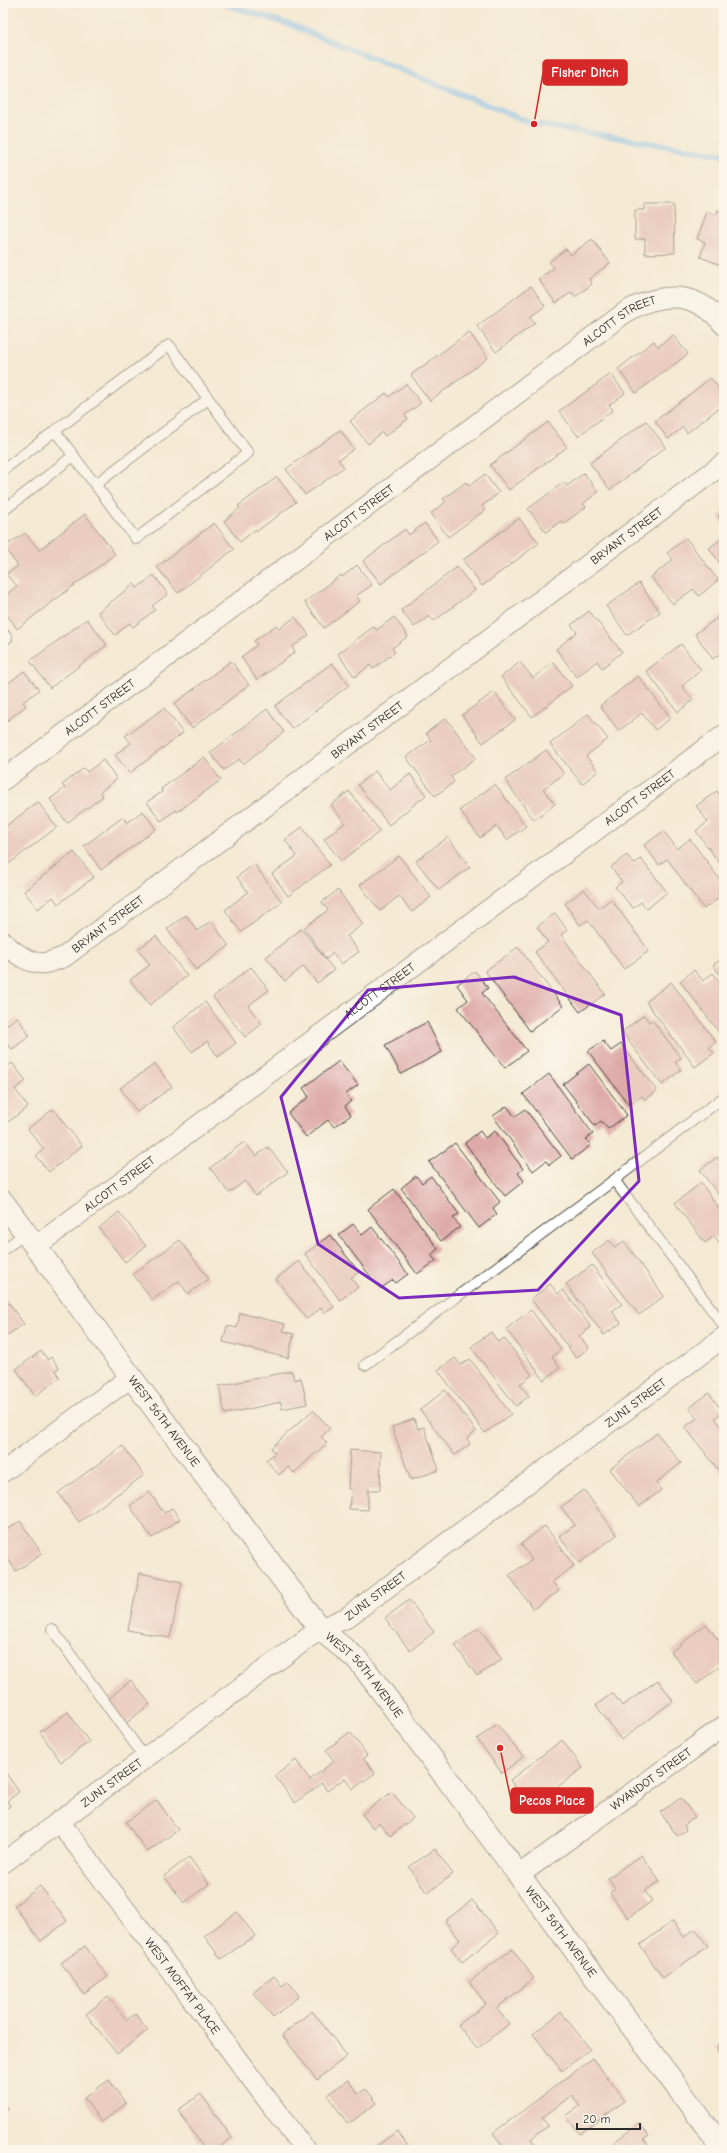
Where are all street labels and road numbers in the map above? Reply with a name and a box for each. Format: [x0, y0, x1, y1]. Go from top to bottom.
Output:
street label: ALCOTT STREET [580, 293, 658, 349]
street label: ALCOTT STREET [321, 481, 397, 544]
street label: BRYANT STREET [588, 504, 666, 567]
street label: ALCOTT STREET [62, 676, 138, 738]
street label: BRYANT STREET [328, 698, 407, 762]
street label: ALCOTT STREET [602, 766, 678, 828]
street label: BRYANT STREET [69, 892, 147, 956]
street label: ALCOTT STREET [341, 959, 418, 1022]
street label: ALCOTT STREET [81, 1153, 158, 1215]
street label: WEST 56TH AVENUE [125, 1373, 203, 1469]
street label: ZUNI STREET [602, 1375, 669, 1430]
street label: ZUNI STREET [342, 1568, 409, 1623]
street label: WEST 56TH AVENUE [323, 1629, 406, 1720]
street label: WYANDOT STREET [607, 1745, 695, 1813]
street label: ZUNI STREET [78, 1755, 146, 1810]
street label: WEST 56TH AVENUE [522, 1883, 600, 1980]
street label: WEST MOFFAT PLACE [142, 1935, 223, 2037]

